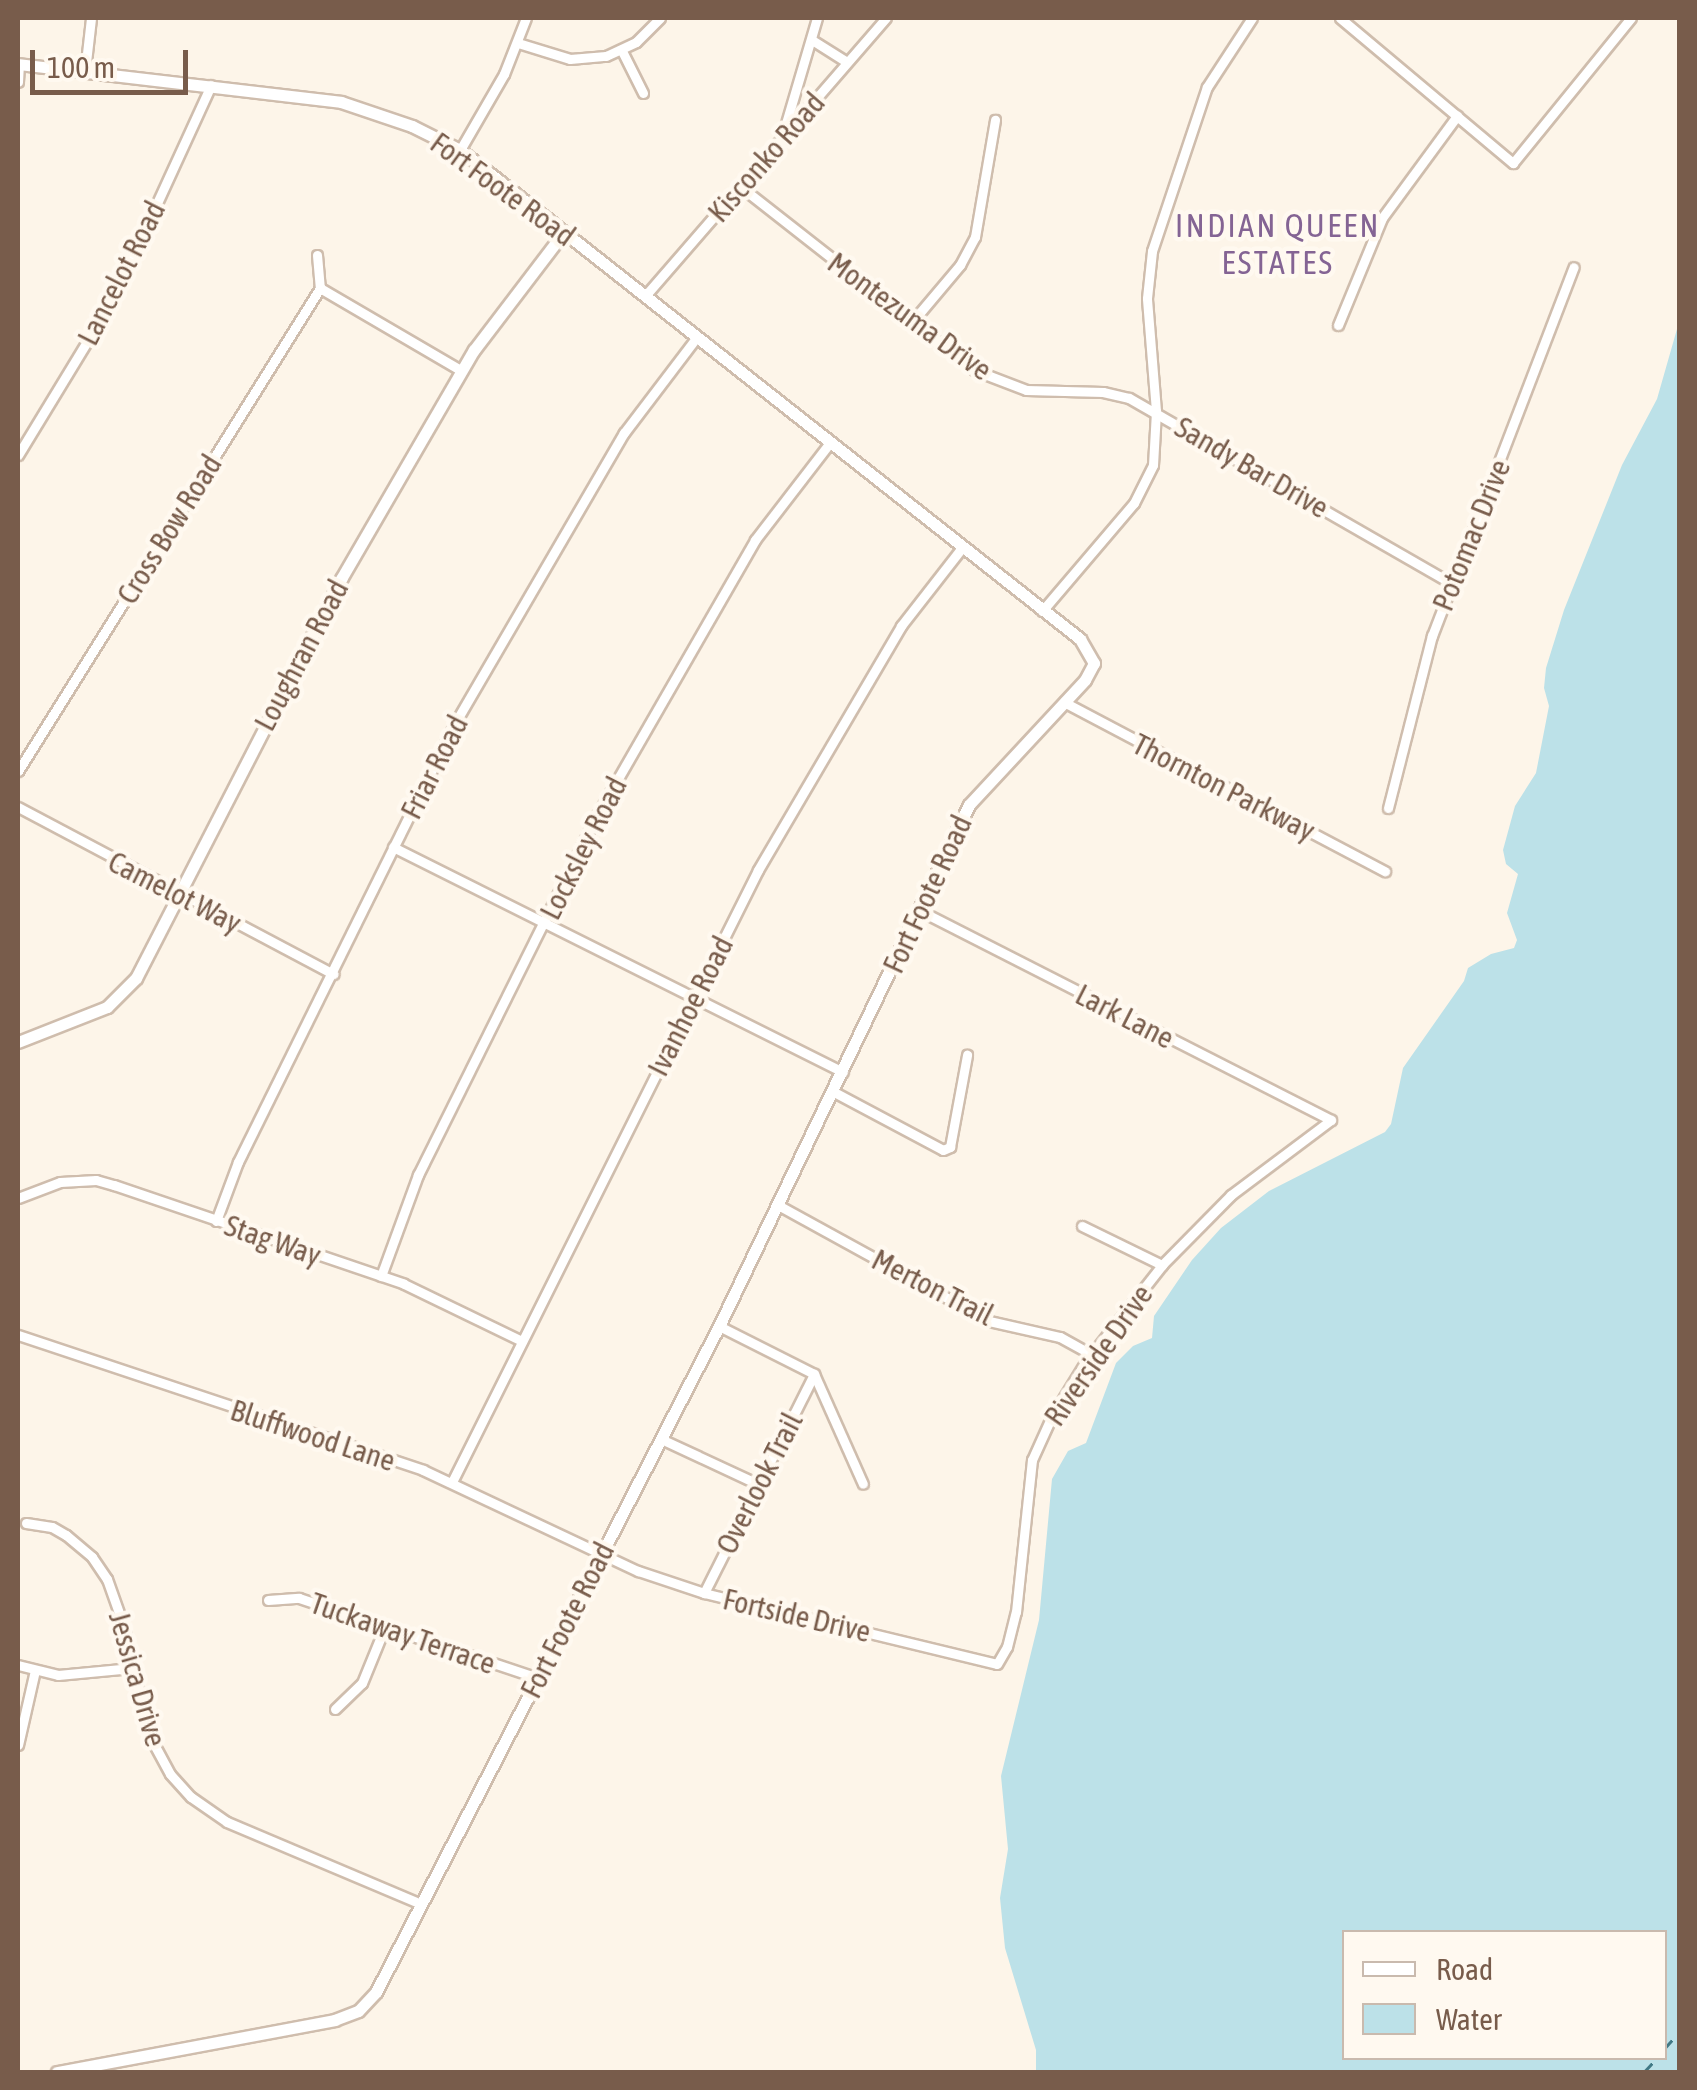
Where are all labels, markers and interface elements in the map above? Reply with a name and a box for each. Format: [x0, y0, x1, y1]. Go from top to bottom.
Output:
scale bar [35, 30, 192, 92]
text: 100 m [47, 50, 115, 84]
street label: Kisconko Road [700, 85, 832, 229]
street label: Fort Foote Road [424, 124, 582, 254]
street label: Lancelot Road [69, 195, 173, 351]
district label: INDIAN QUEEN ESTATES [1175, 208, 1381, 283]
street label: Montezuma Drive [821, 244, 999, 388]
street label: Sandy Bar Drive [1169, 409, 1335, 525]
street label: Cross Bow Road [109, 448, 229, 610]
street label: Potomac Drive [1424, 454, 1518, 616]
street label: Loughran Road [246, 573, 356, 737]
street label: Friar Road [393, 709, 475, 825]
street label: Thornton Parkway [1127, 726, 1321, 848]
street label: Locksley Road [532, 771, 634, 925]
street label: Fort Foote Road [875, 809, 979, 979]
street label: Camelot Way [103, 843, 247, 941]
street label: Ivanhoe Road [639, 930, 741, 1082]
street label: Lark Lane [1070, 976, 1180, 1056]
street label: Stag Way [220, 1207, 326, 1273]
street label: Merton Trail [866, 1241, 1000, 1333]
street label: Riverside Drive [1036, 1277, 1160, 1433]
street label: Bluffwood Lane [226, 1391, 400, 1479]
street label: Overlook Trail [708, 1406, 810, 1560]
street label: Fort Foote Road [512, 1536, 622, 1704]
street label: Fortside Drive [720, 1581, 874, 1649]
street label: Tuckaway Terrace [306, 1585, 500, 1681]
street label: Jessica Drive [102, 1607, 174, 1751]
legend [1342, 1930, 1667, 2060]
text: Road [1436, 1952, 1493, 1986]
text: Water [1436, 2002, 1502, 2036]

